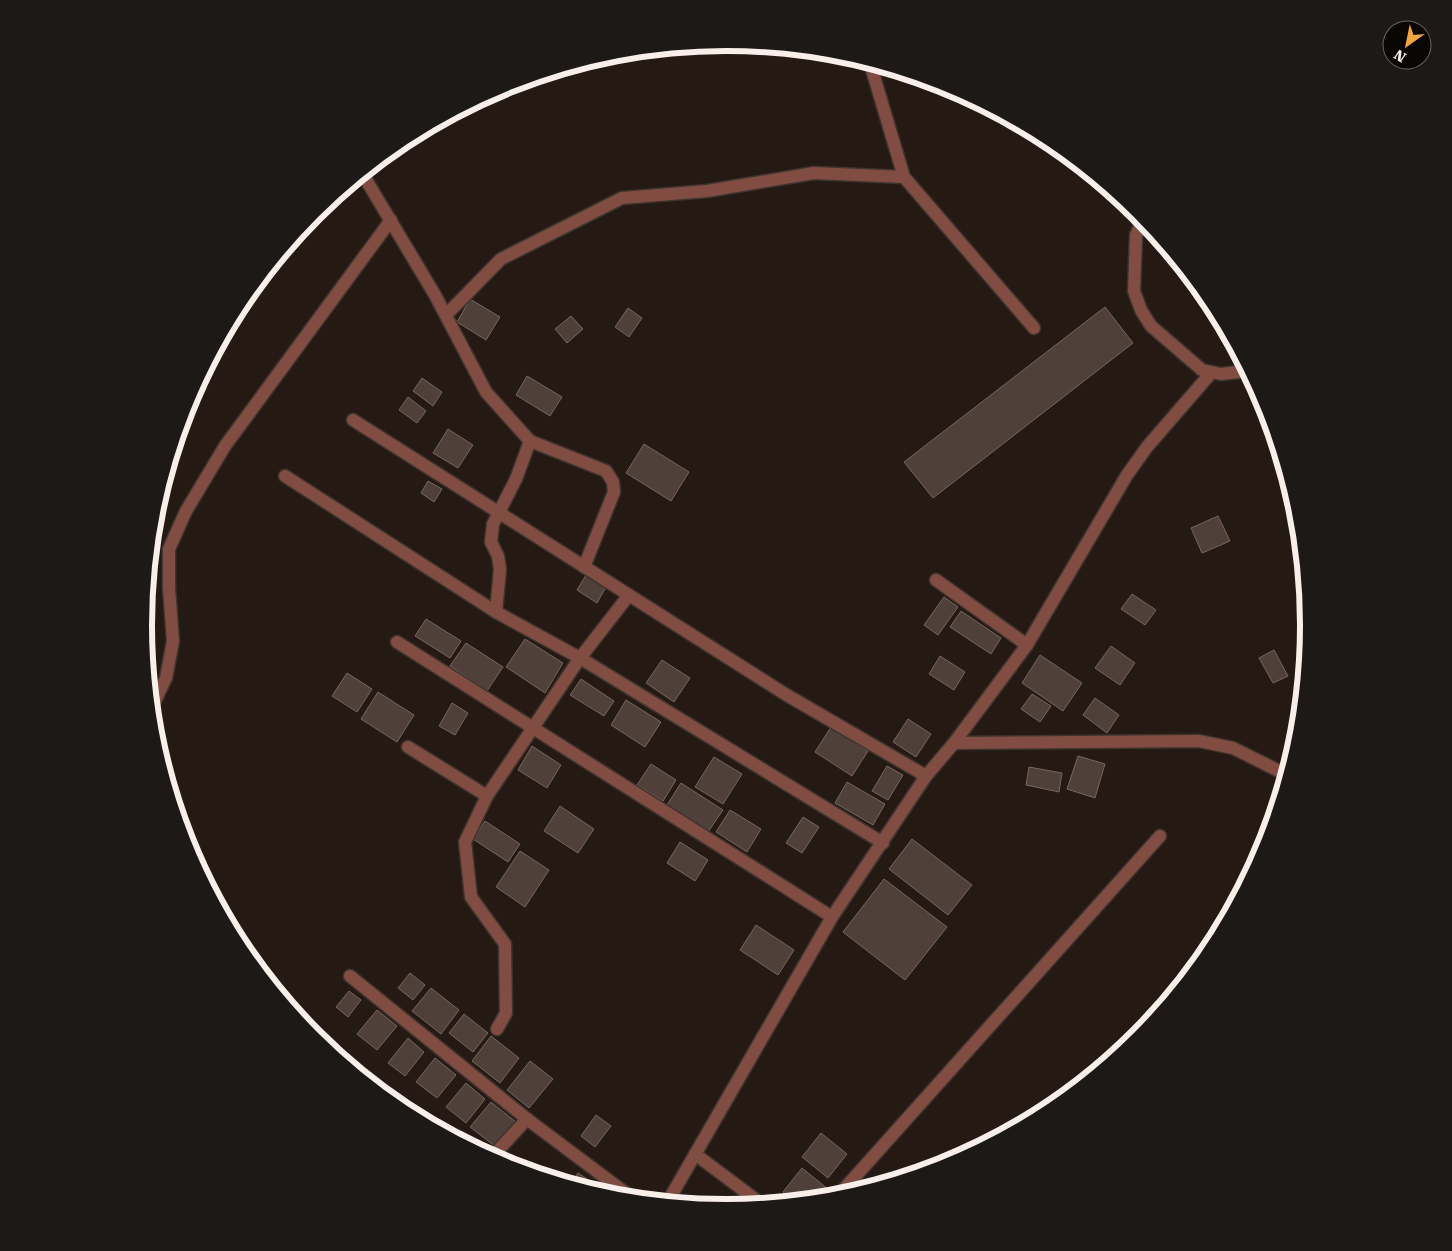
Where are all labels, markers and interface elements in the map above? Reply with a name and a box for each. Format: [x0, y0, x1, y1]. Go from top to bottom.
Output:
north arrow [1382, 20, 1432, 70]
text: N [1391, 46, 1409, 66]

